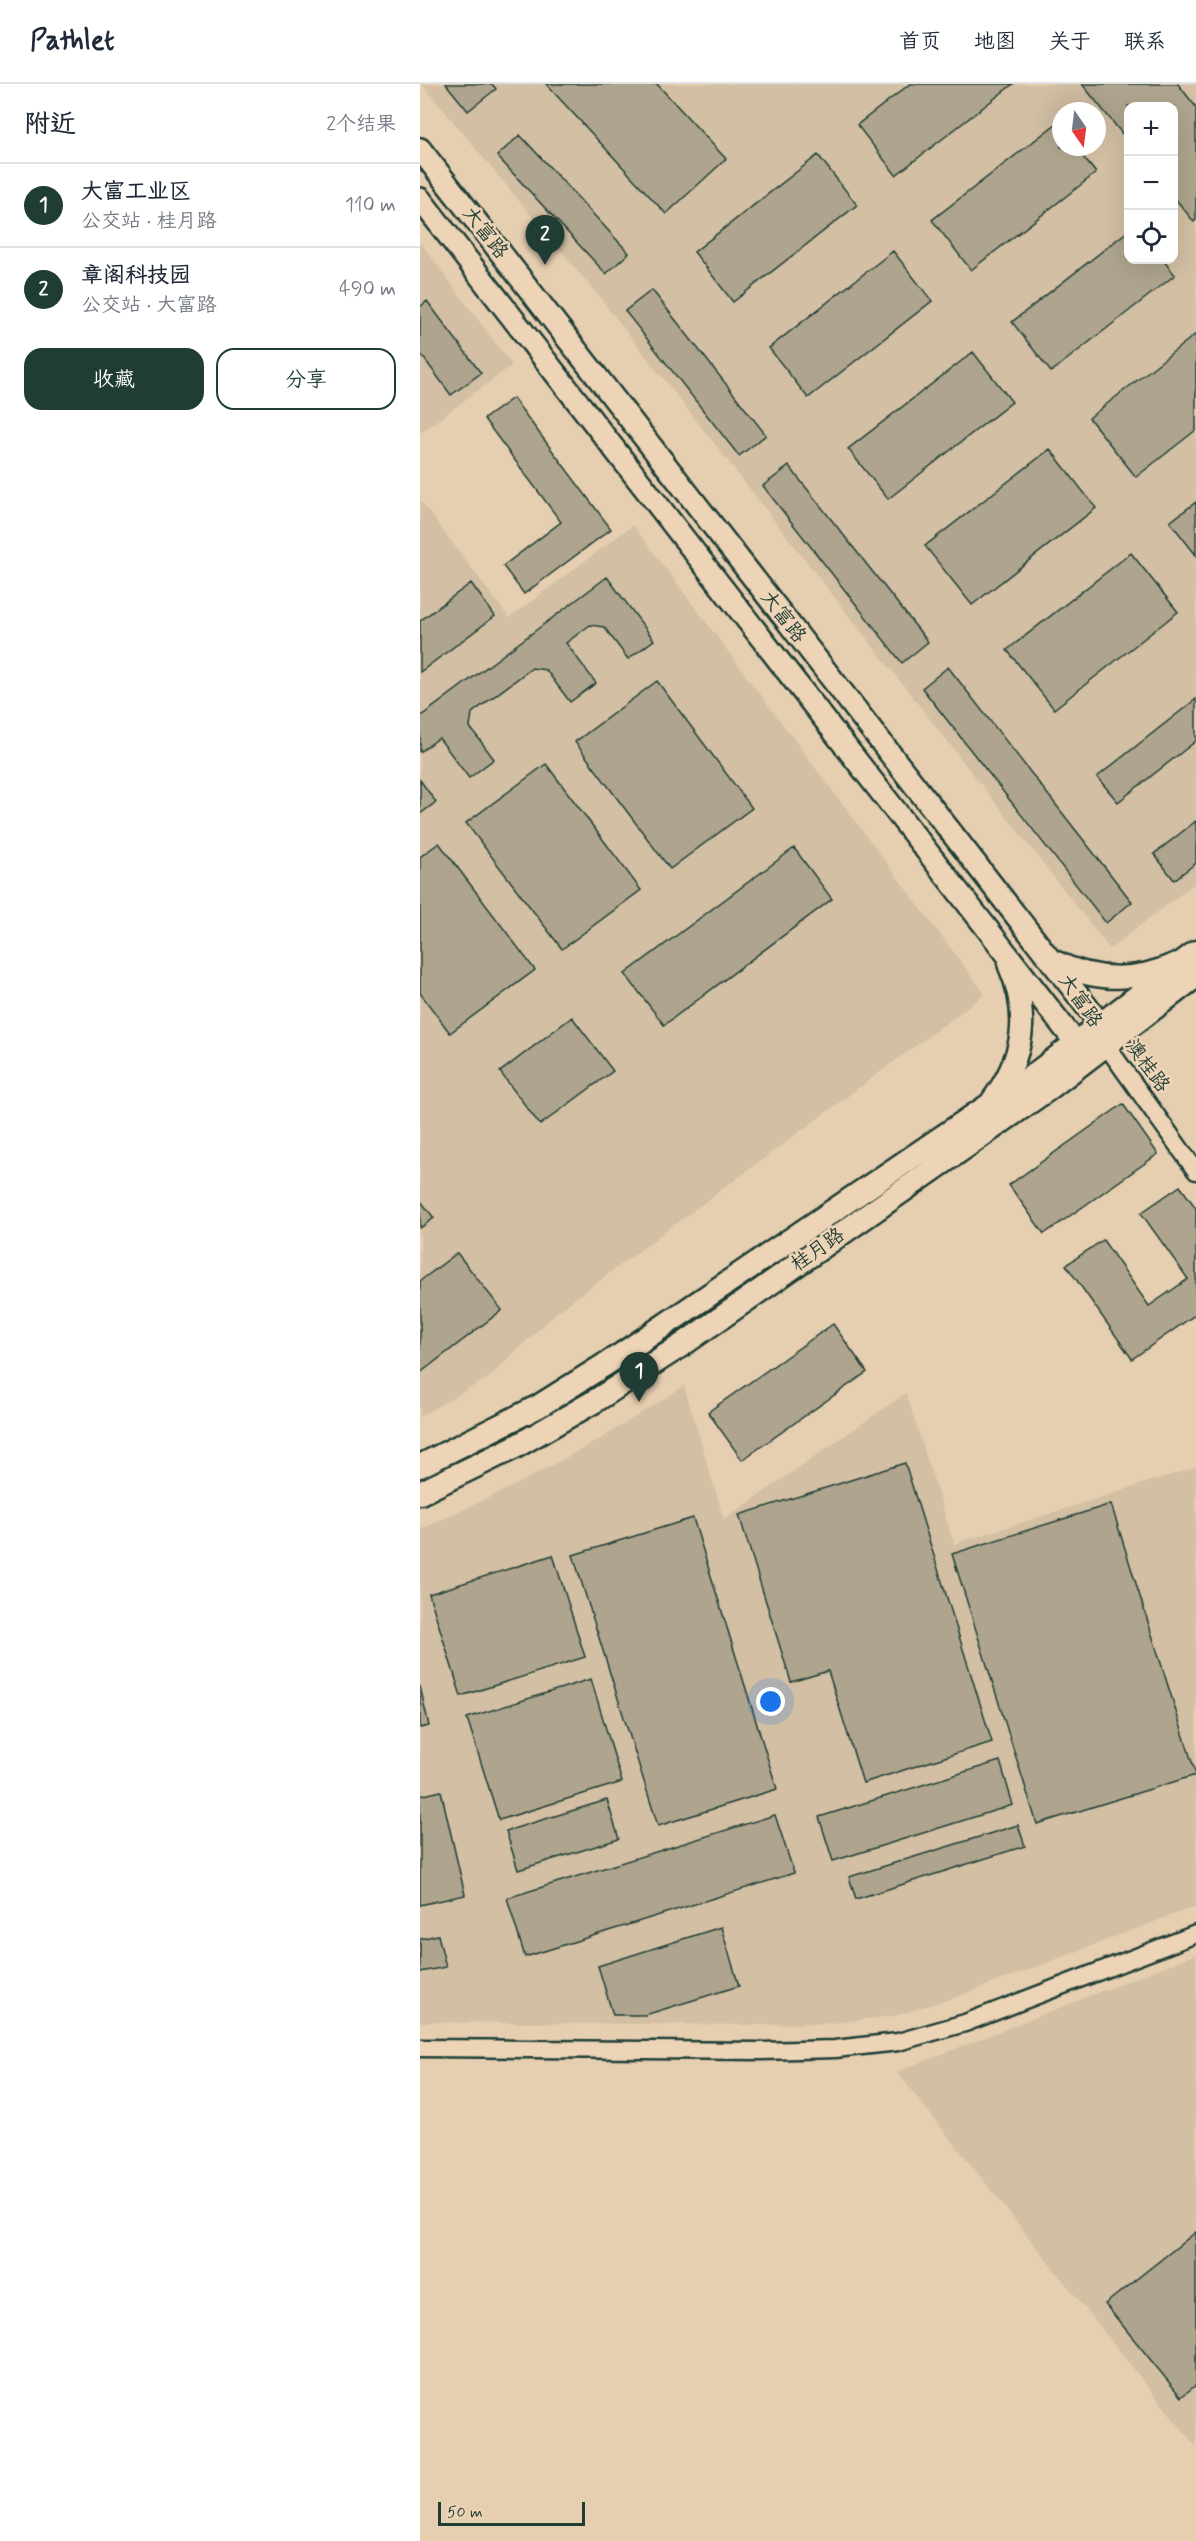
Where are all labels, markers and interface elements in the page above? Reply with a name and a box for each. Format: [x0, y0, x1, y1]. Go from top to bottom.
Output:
text: Pathlet [30, 23, 114, 60]
text: 首页 [899, 28, 941, 56]
text: 地图 [974, 28, 1016, 56]
text: 关于 [1049, 28, 1091, 56]
text: 联系 [1124, 28, 1166, 56]
north arrow [1052, 102, 1106, 156]
map controls [1124, 102, 1178, 264]
button: + [1124, 102, 1178, 156]
text: 附近 [24, 108, 76, 142]
text: 2个结果 [326, 111, 396, 138]
button: − [1124, 156, 1178, 210]
text: 大富工业区 [81, 178, 191, 206]
text: 1 [39, 192, 48, 219]
text: 110 m [345, 192, 396, 219]
street label: 大富路 [456, 201, 515, 266]
text: 公交站 · 桂月路 [81, 208, 216, 235]
button: locate [1124, 210, 1178, 264]
pin: 2 [526, 216, 564, 265]
text: 章阁科技园 [81, 262, 191, 290]
text: 2 [39, 276, 48, 303]
text: 490 m [339, 276, 396, 303]
text: 公交站 · 大富路 [81, 292, 216, 319]
button: 收藏 [24, 348, 204, 410]
button: 分享 [216, 348, 396, 410]
street label: 大富路 [754, 585, 813, 650]
street label: 大富路 [1052, 969, 1109, 1034]
street label: 澳桂路 [1118, 1034, 1176, 1099]
street label: 桂月路 [786, 1221, 851, 1278]
pin: 1 [620, 1352, 658, 1402]
your location [756, 1687, 785, 1716]
scale bar [438, 2499, 585, 2526]
text: 50 m [447, 2502, 483, 2523]

